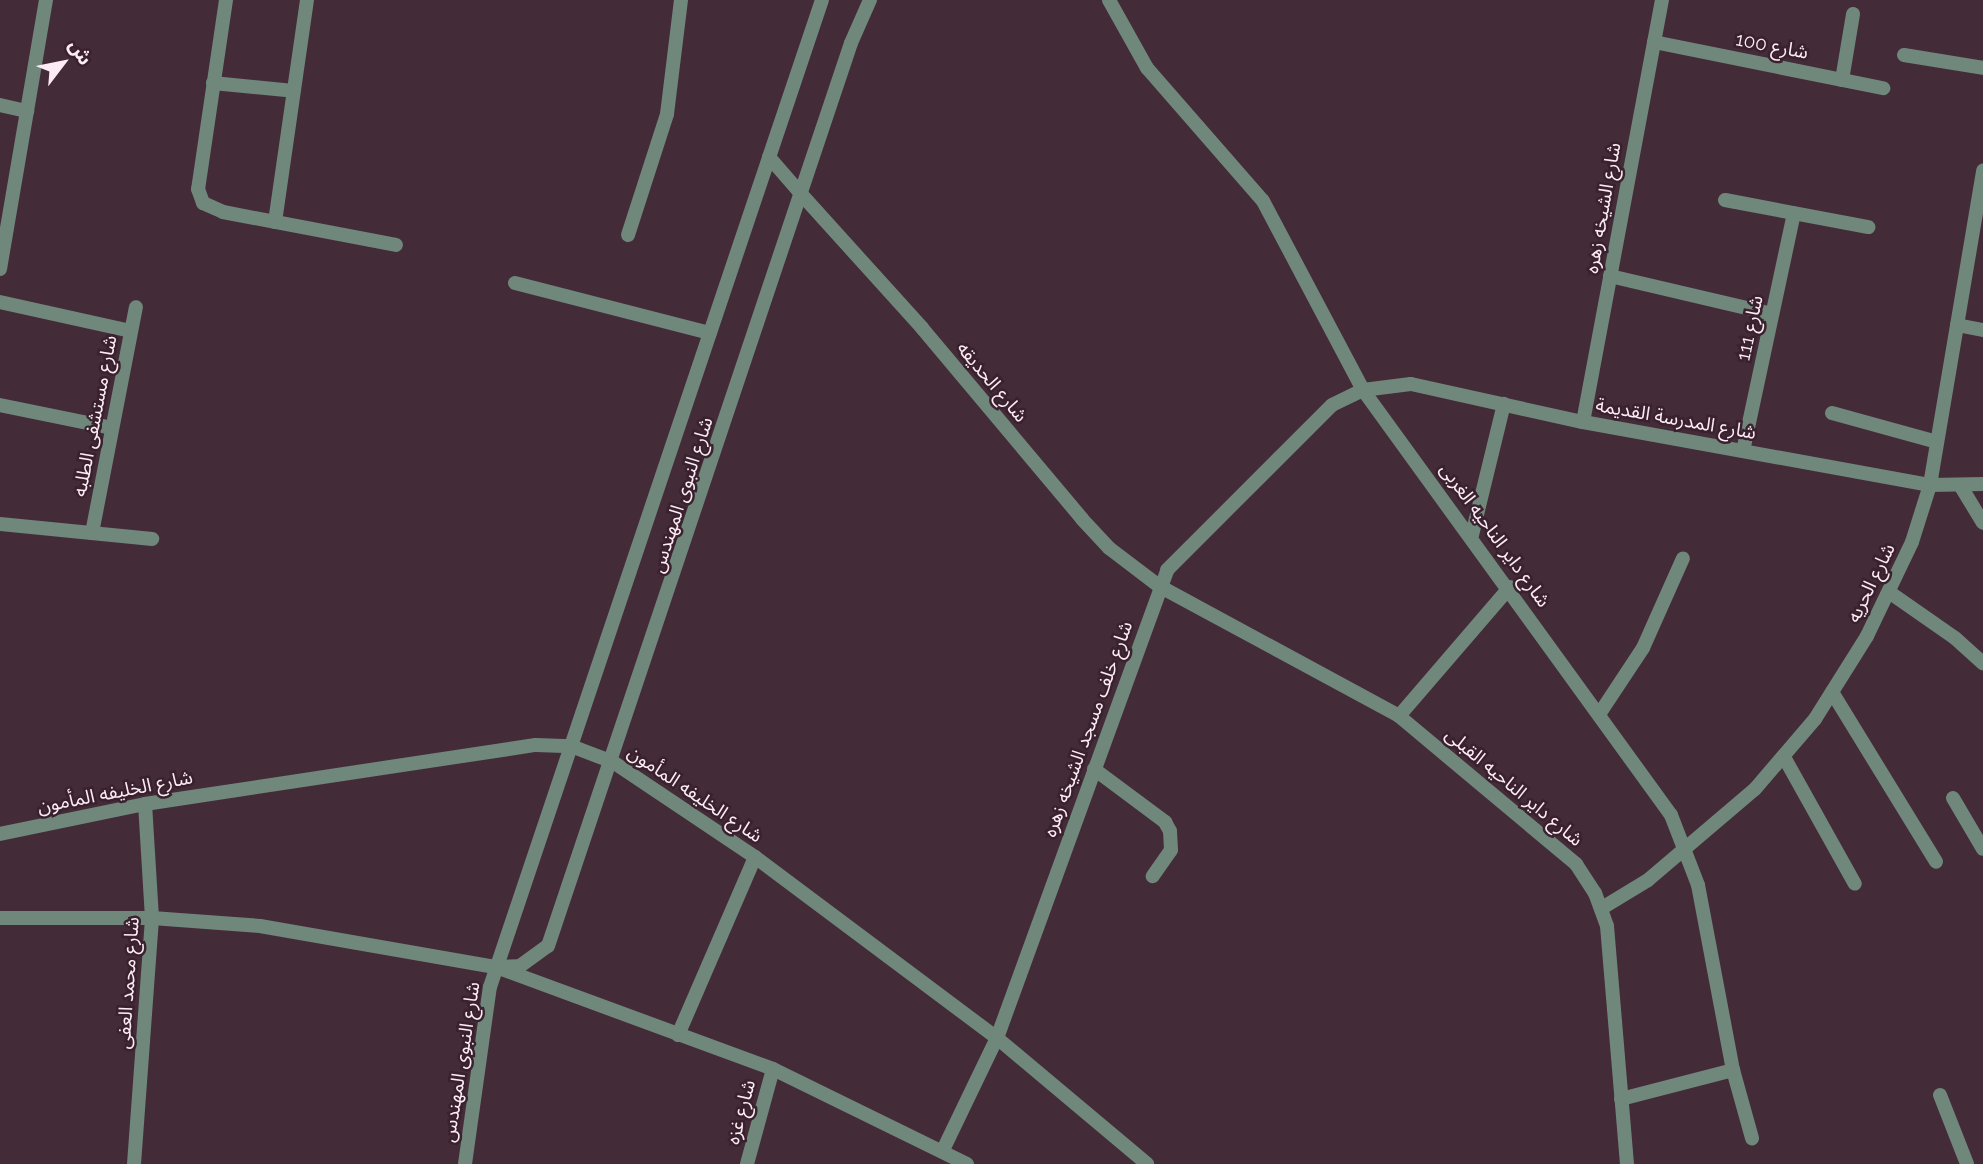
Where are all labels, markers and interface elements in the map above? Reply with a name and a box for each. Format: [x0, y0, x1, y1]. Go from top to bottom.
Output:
north arrow [28, 28, 98, 98]
street label: شارع 100 [1734, 28, 1810, 64]
text: ش [65, 35, 97, 69]
street label: شارع الشيخه زهره [1580, 141, 1626, 275]
street label: شارع 111 [1732, 293, 1768, 363]
street label: شارع مستشفى الطلبه [68, 333, 122, 499]
street label: شارع الحديقه [952, 337, 1032, 427]
street label: شارع المدرسة القديمة [1594, 394, 1758, 444]
street label: شارع النبوى المهندس [646, 414, 718, 576]
street label: شارع داير الناحيه الغربى [1435, 458, 1555, 612]
street label: شارع الحريه [1842, 540, 1900, 626]
street label: شارع خلف مسجد الشيخه زهره [1038, 618, 1138, 840]
street label: شارع داير الناحيه القبلى [1441, 723, 1587, 851]
street label: شارع الخليفه المأمون [623, 740, 767, 848]
street label: شارع الخليفه المأمون [35, 766, 195, 818]
street label: شارع محمد العفى [112, 916, 144, 1050]
street label: شارع النبوى المهندس [437, 980, 485, 1144]
street label: شارع غزه [721, 1077, 761, 1147]

